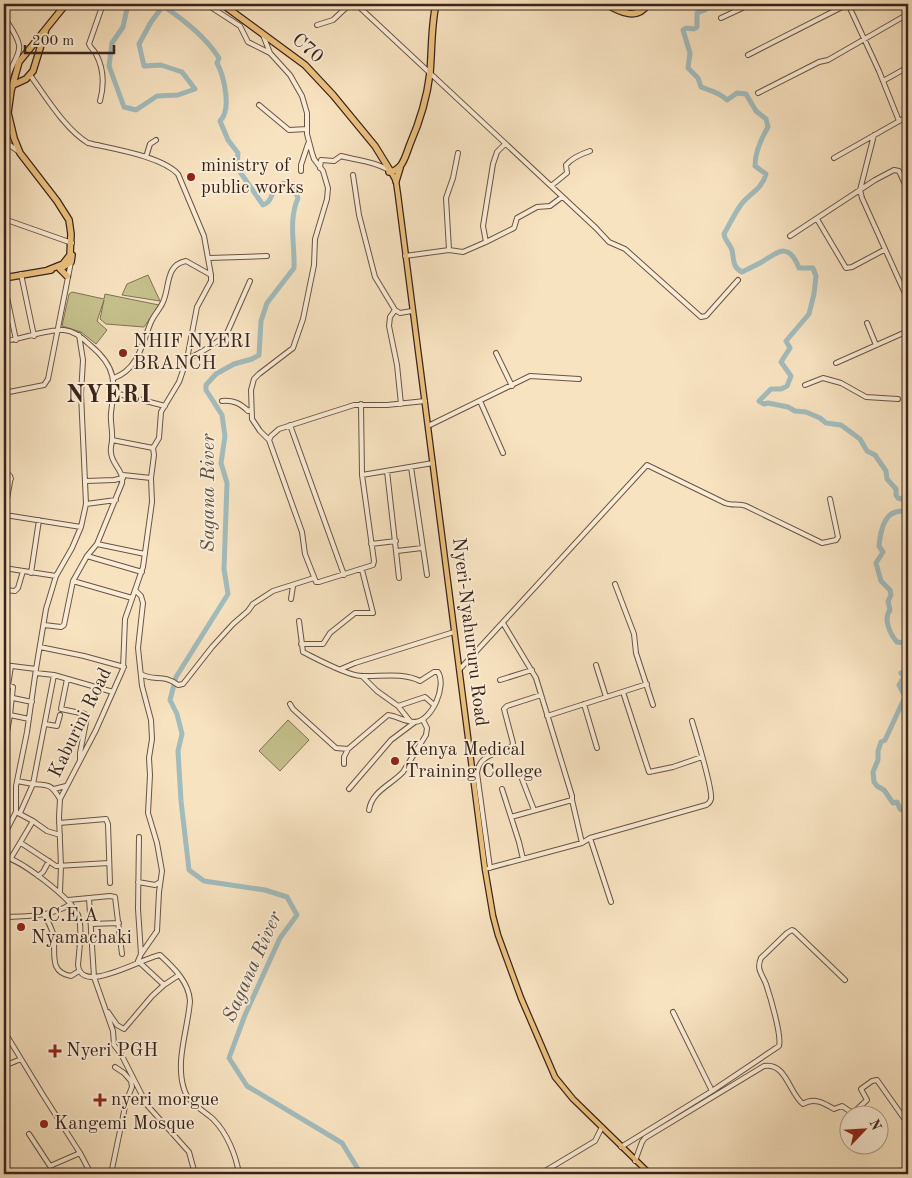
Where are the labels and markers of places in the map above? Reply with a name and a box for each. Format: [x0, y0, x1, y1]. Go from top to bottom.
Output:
place label: ministry of public works [201, 157, 304, 198]
marker: ministry of public works [185, 171, 197, 183]
place label: NHIF NYERI BRANCH [133, 333, 251, 374]
marker: NHIF NYERI BRANCH [117, 347, 129, 359]
place label: Kenya Medical Training College [405, 741, 542, 782]
marker: Kenya Medical Training College [389, 755, 401, 767]
place label: P.C.E.A Nyamachaki [31, 907, 132, 948]
marker: P.C.E.A Nyamachaki [15, 921, 27, 933]
place label: Nyeri PGH [66, 1042, 158, 1061]
marker: Nyeri PGH [48, 1044, 62, 1058]
place label: nyeri morgue [111, 1091, 219, 1110]
marker: nyeri morgue [93, 1093, 107, 1107]
place label: Kangemi Mosque [54, 1115, 195, 1134]
marker: Kangemi Mosque [38, 1118, 50, 1130]

